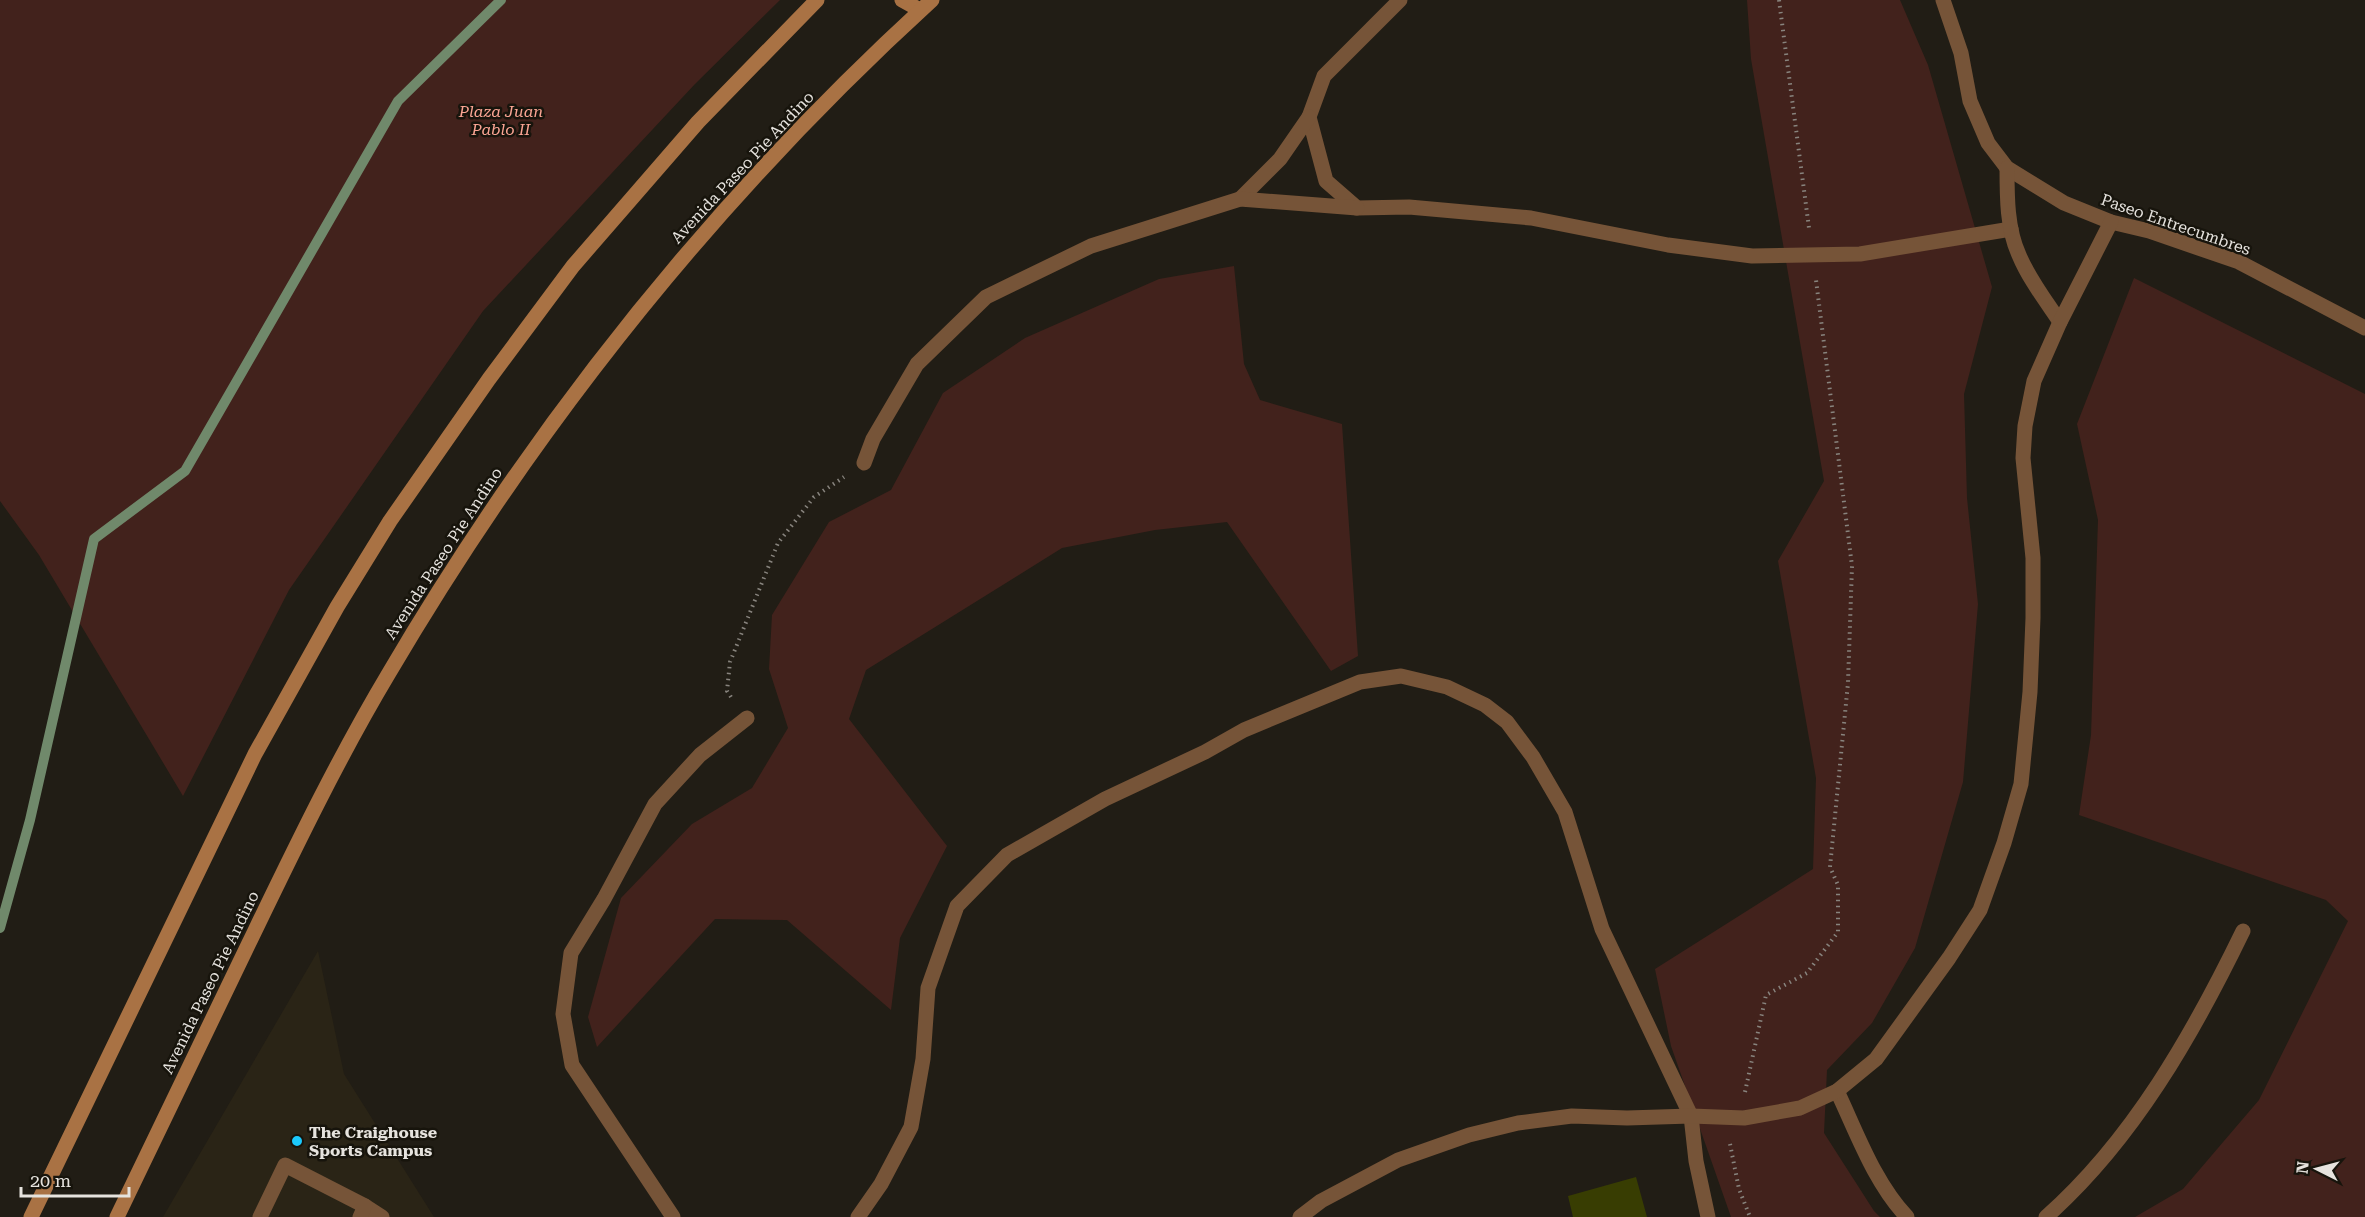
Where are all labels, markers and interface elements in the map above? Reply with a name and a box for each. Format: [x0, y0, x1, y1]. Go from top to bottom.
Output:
street label: Avenida Paseo Pie Andino [667, 87, 818, 247]
park label: Plaza Juan Pablo II [458, 102, 543, 139]
street label: Paseo Entrecumbres [2099, 190, 2254, 259]
street label: Avenida Paseo Pie Andino [381, 464, 506, 643]
street label: Avenida Paseo Pie Andino [158, 888, 263, 1077]
place label: The Craighouse Sports Campus [309, 1123, 437, 1160]
marker: The Craighouse Sports Campus [290, 1134, 304, 1148]
north arrow [2287, 1139, 2347, 1199]
scale bar [21, 1160, 129, 1198]
text: N [2292, 1160, 2313, 1175]
text: 20 m [30, 1170, 71, 1191]

